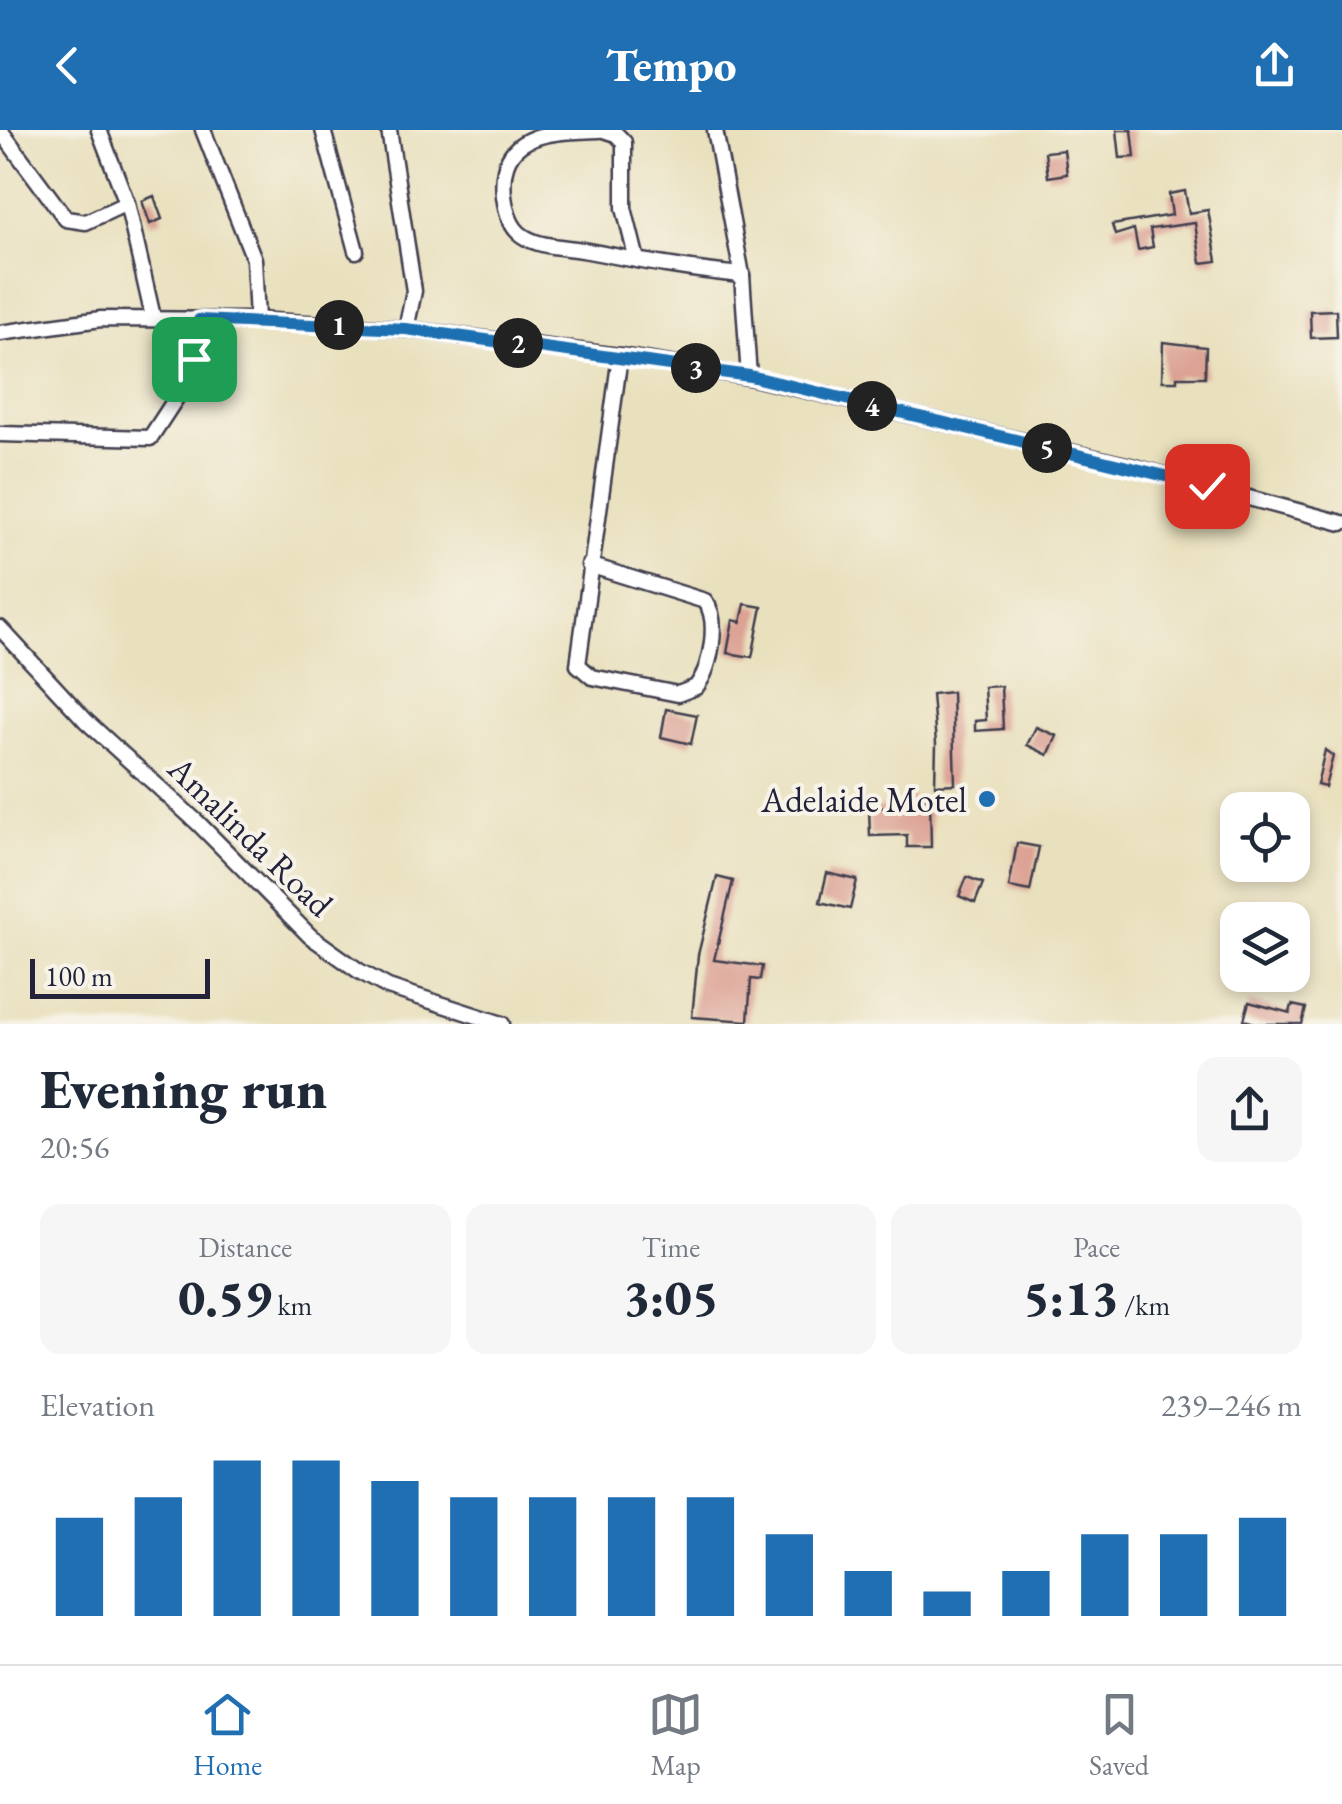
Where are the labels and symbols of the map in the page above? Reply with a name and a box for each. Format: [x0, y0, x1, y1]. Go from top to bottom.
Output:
pin: 1 [314, 300, 364, 350]
pin [152, 317, 237, 402]
pin: 2 [493, 318, 543, 368]
pin: 3 [671, 343, 721, 393]
pin: 4 [847, 381, 897, 431]
pin: 5 [1022, 423, 1072, 473]
pin [1165, 444, 1250, 529]
street label: Amalinda Road [158, 745, 343, 926]
place label: Adelaide Motel [760, 777, 967, 822]
marker: Adelaide Motel [976, 788, 998, 810]
scale bar [30, 954, 210, 998]

